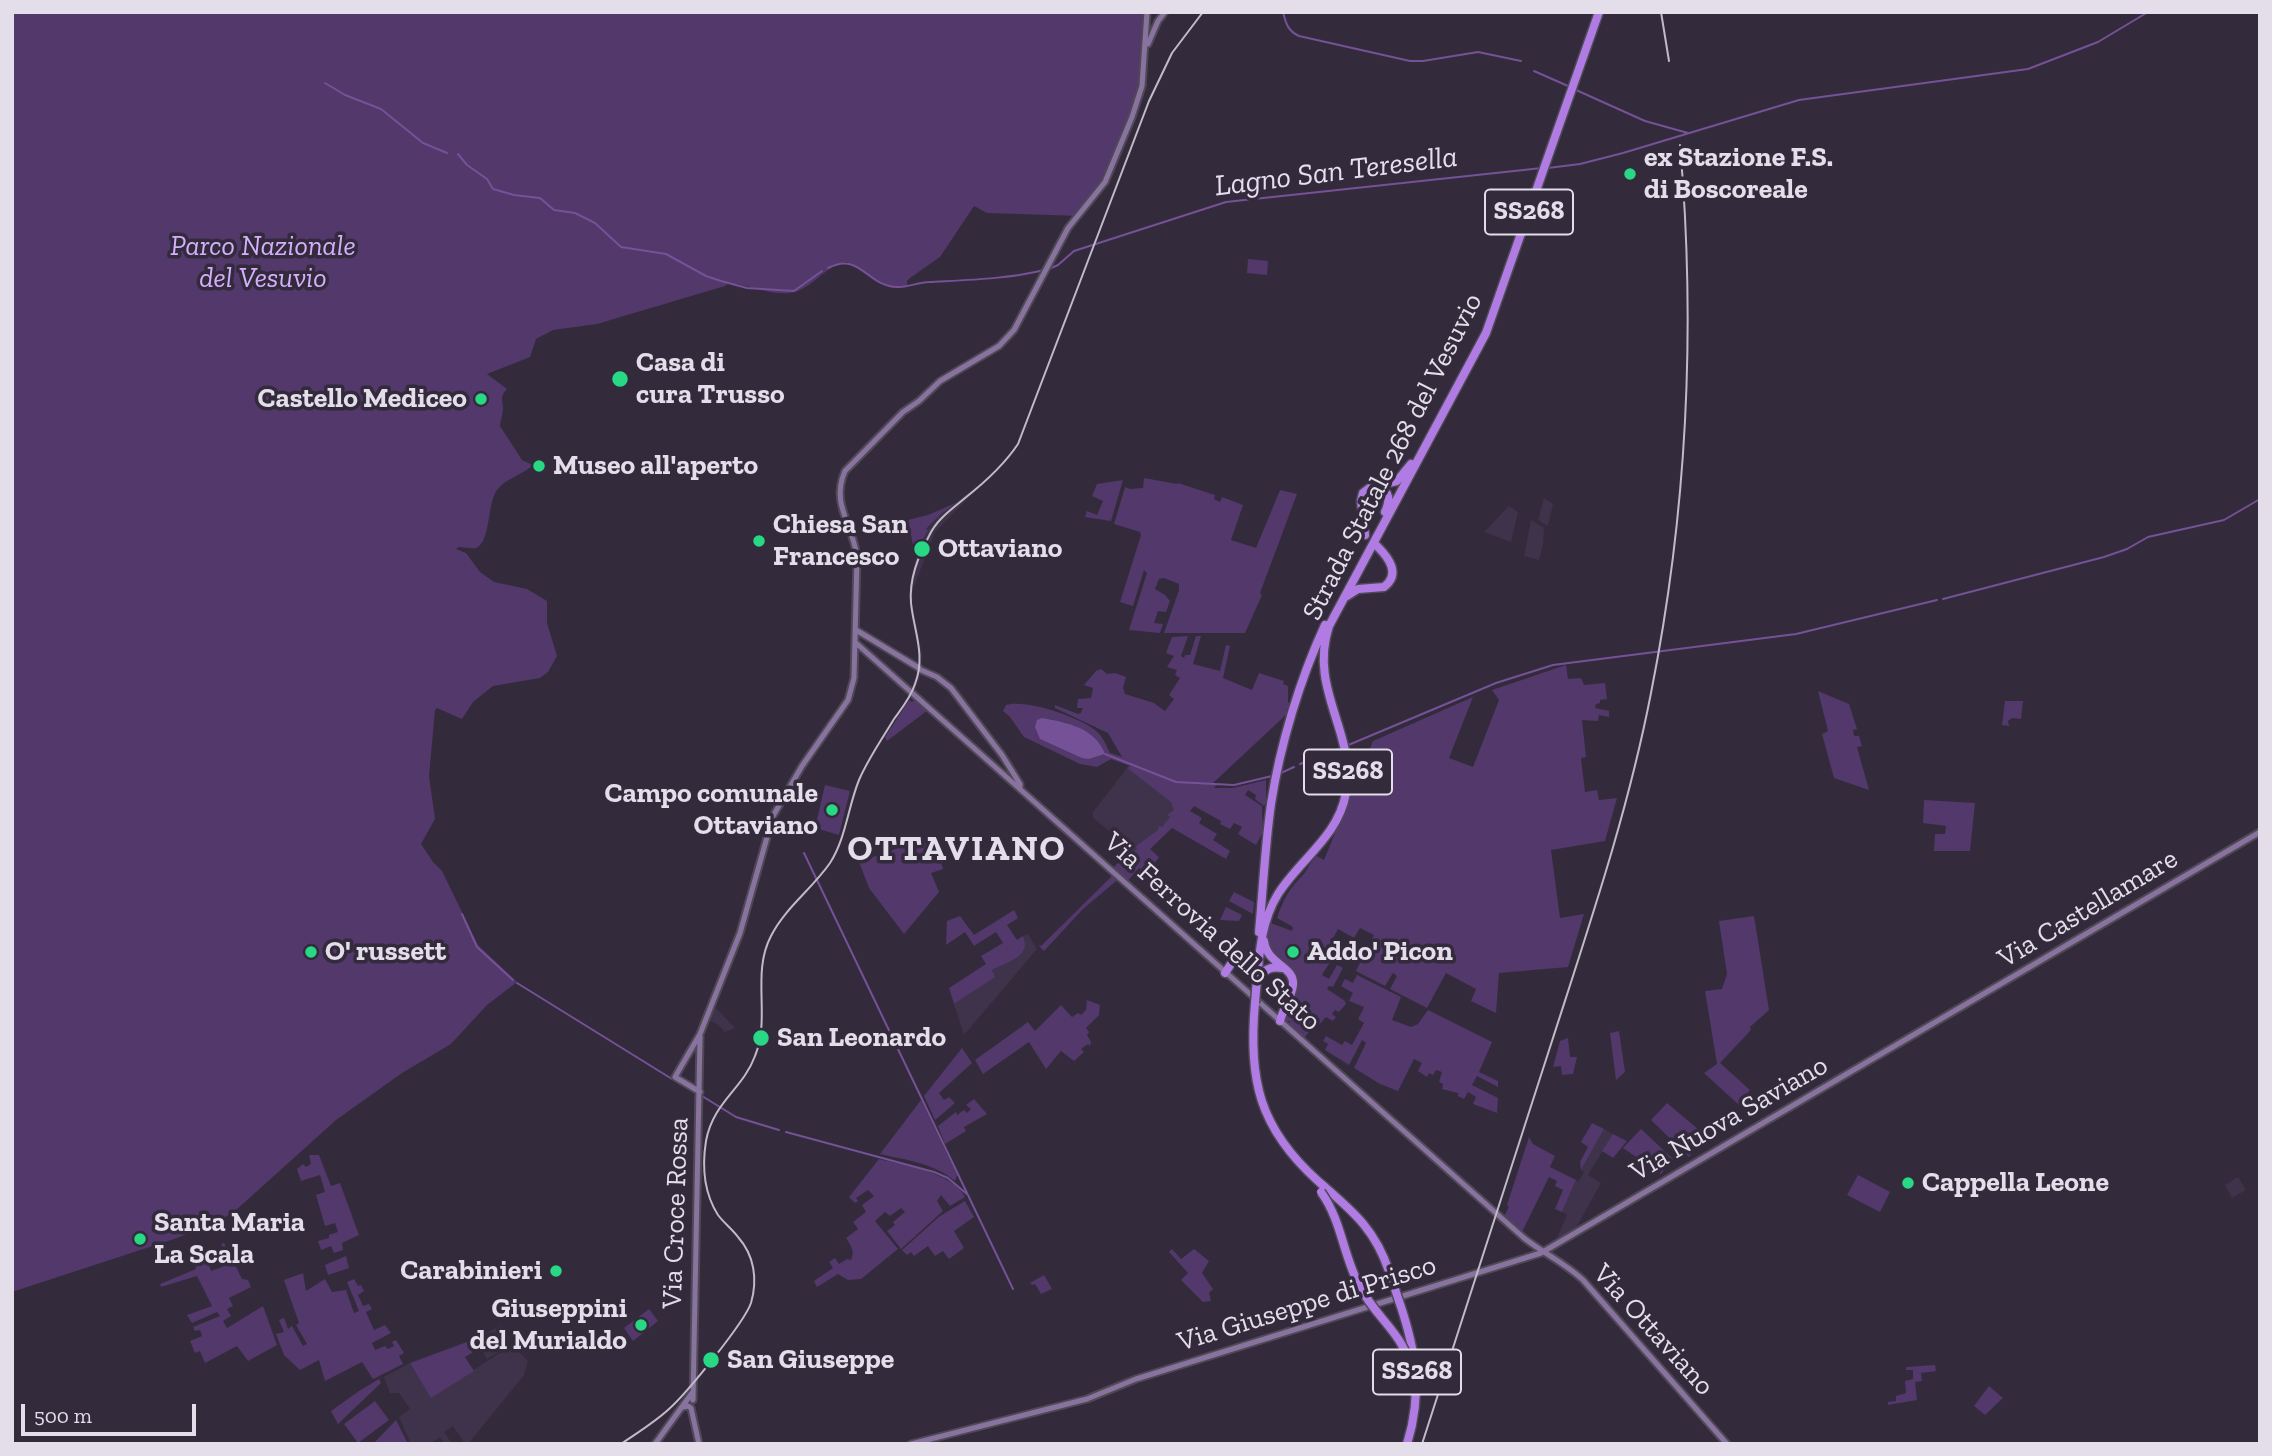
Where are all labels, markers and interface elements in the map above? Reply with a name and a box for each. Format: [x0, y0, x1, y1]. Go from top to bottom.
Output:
water label: Lagno San Teresella [1213, 139, 1459, 205]
place label: ex Stazione F.S. di Boscoreale [1644, 141, 1833, 207]
marker: ex Stazione F.S. di Boscoreale [1622, 166, 1638, 182]
road number: SS268 [1485, 190, 1573, 234]
park label: Parco Nazionale del Vesuvio [170, 230, 356, 296]
street label: Strada Statale 268 del Vesuvio [1296, 288, 1490, 626]
place label: Casa di cura Trusso [636, 346, 785, 412]
marker: Casa di cura Trusso [610, 369, 630, 389]
place label: Castello Mediceo [258, 382, 467, 416]
marker: Castello Mediceo [473, 391, 489, 407]
place label: Museo all'aperto [553, 449, 758, 483]
marker: Museo all'aperto [531, 458, 547, 474]
place label: Chiesa San Francesco [773, 508, 908, 574]
place label: Ottaviano [938, 532, 1062, 566]
marker: Chiesa San Francesco [751, 533, 767, 549]
marker: Ottaviano [912, 539, 932, 559]
road number: SS268 [1304, 750, 1392, 794]
place label: Campo comunale Ottaviano [604, 777, 818, 843]
marker: Campo comunale Ottaviano [824, 802, 840, 818]
street label: Via Ferrovia dello Stato [1096, 826, 1328, 1038]
district label: OTTAVIANO [849, 829, 1065, 871]
street label: Via Castellamare [1992, 842, 2184, 976]
place label: O' russett [325, 935, 446, 969]
place label: Addo' Picon [1307, 935, 1453, 969]
marker: O' russett [303, 944, 319, 960]
marker: Addo' Picon [1285, 944, 1301, 960]
place label: San Leonardo [777, 1021, 946, 1055]
marker: San Leonardo [751, 1028, 771, 1048]
street label: Via Nuova Saviano [1624, 1049, 1834, 1189]
street label: Via Croce Rossa [656, 1117, 696, 1309]
place label: Cappella Leone [1922, 1166, 2109, 1200]
marker: Cappella Leone [1900, 1175, 1916, 1191]
place label: Santa Maria La Scala [154, 1206, 305, 1272]
marker: Santa Maria La Scala [132, 1231, 148, 1247]
street label: Via Giuseppe di Prisco [1174, 1249, 1440, 1359]
place label: Carabinieri [400, 1254, 542, 1288]
street label: Via Ottaviano [1585, 1257, 1721, 1403]
marker: Carabinieri [548, 1263, 564, 1279]
place label: Giuseppini del Murialdo [470, 1292, 627, 1358]
marker: Giuseppini del Murialdo [633, 1317, 649, 1333]
place label: San Giuseppe [727, 1343, 894, 1377]
marker: San Giuseppe [701, 1350, 721, 1370]
road number: SS268 [1373, 1350, 1461, 1394]
scale bar [24, 1390, 200, 1434]
text: 500 m [34, 1403, 92, 1428]

